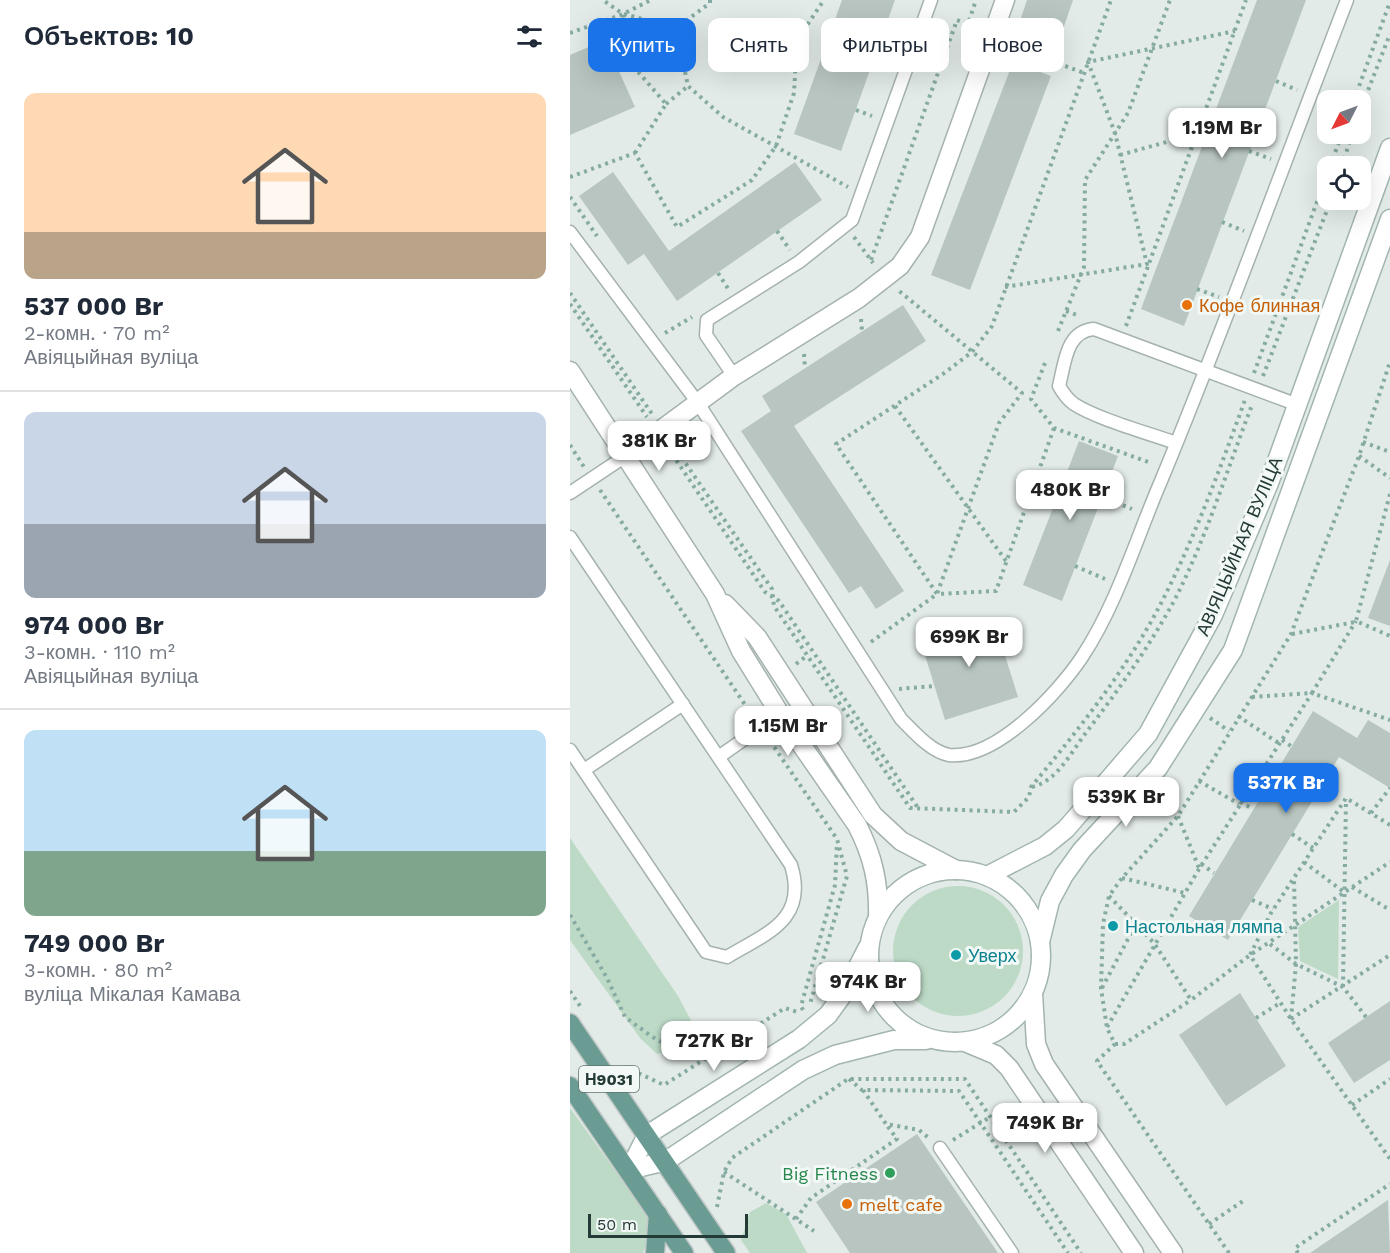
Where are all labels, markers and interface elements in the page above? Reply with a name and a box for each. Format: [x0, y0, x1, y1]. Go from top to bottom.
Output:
chip: Купить [588, 18, 696, 72]
chip: Снять [708, 18, 809, 72]
chip: Фильтры [821, 18, 949, 72]
chip: Новое [961, 18, 1064, 72]
icon: filters [513, 20, 546, 53]
text: Объектов: 10 [24, 21, 194, 51]
north arrow [1317, 90, 1371, 144]
map controls [1317, 90, 1371, 210]
pin: 1.19M Br [1160, 108, 1284, 159]
text: 1.19M Br [1182, 115, 1262, 139]
icon: home [231, 132, 339, 240]
button: locate [1317, 156, 1371, 210]
text: 537 000 Br [24, 291, 163, 321]
place label: Кофе блинная [1199, 295, 1320, 316]
marker: Кофе блинная [1180, 298, 1194, 312]
text: 2-комн. · 70 m² [24, 321, 169, 345]
text: Авіяцыйная вуліца [24, 345, 199, 369]
pin: 381K Br [604, 421, 714, 472]
text: 381K Br [622, 428, 696, 452]
icon: home [231, 451, 339, 559]
street label: АВІЯЦЫЙНАЯ ВУЛІЦА [1192, 453, 1286, 639]
pin: 480K Br [1015, 470, 1125, 521]
text: 480K Br [1030, 477, 1110, 501]
text: 974 000 Br [24, 610, 164, 640]
pin: 699K Br [914, 617, 1024, 668]
text: 699K Br [930, 624, 1008, 648]
text: 3-комн. · 110 m² [24, 640, 175, 664]
text: Авіяцыйная вуліца [24, 664, 199, 688]
pin: 1.15M Br [726, 706, 850, 757]
text: 1.15M Br [749, 713, 827, 737]
pin: 537K Br [1231, 763, 1341, 814]
icon: home [231, 769, 339, 877]
text: 537K Br [1248, 770, 1324, 794]
pin: 539K Br [1071, 777, 1181, 828]
text: 539K Br [1087, 784, 1165, 808]
place label: Настольная лямпа [1125, 916, 1284, 937]
marker: Настольная лямпа [1106, 919, 1120, 933]
text: 749 000 Br [24, 928, 164, 958]
place label: Уверх [968, 945, 1017, 966]
marker: Уверх [949, 948, 963, 962]
text: 3-комн. · 80 m² [24, 958, 172, 982]
pin: 974K Br [813, 962, 923, 1013]
text: 974K Br [830, 969, 906, 993]
text: вуліца Мікалая Камава [24, 982, 240, 1006]
pin: 727K Br [659, 1021, 769, 1072]
text: 727K Br [675, 1028, 753, 1052]
road number: Н9031 [579, 1066, 639, 1092]
pin: 749K Br [990, 1103, 1100, 1154]
text: 749K Br [1006, 1110, 1084, 1134]
place label: Big Fitness [782, 1163, 878, 1184]
marker: Big Fitness [883, 1166, 897, 1180]
place label: melt cafe [859, 1194, 943, 1215]
marker: melt cafe [840, 1197, 854, 1211]
scale bar [588, 1211, 748, 1238]
text: 50 m [597, 1215, 637, 1234]

